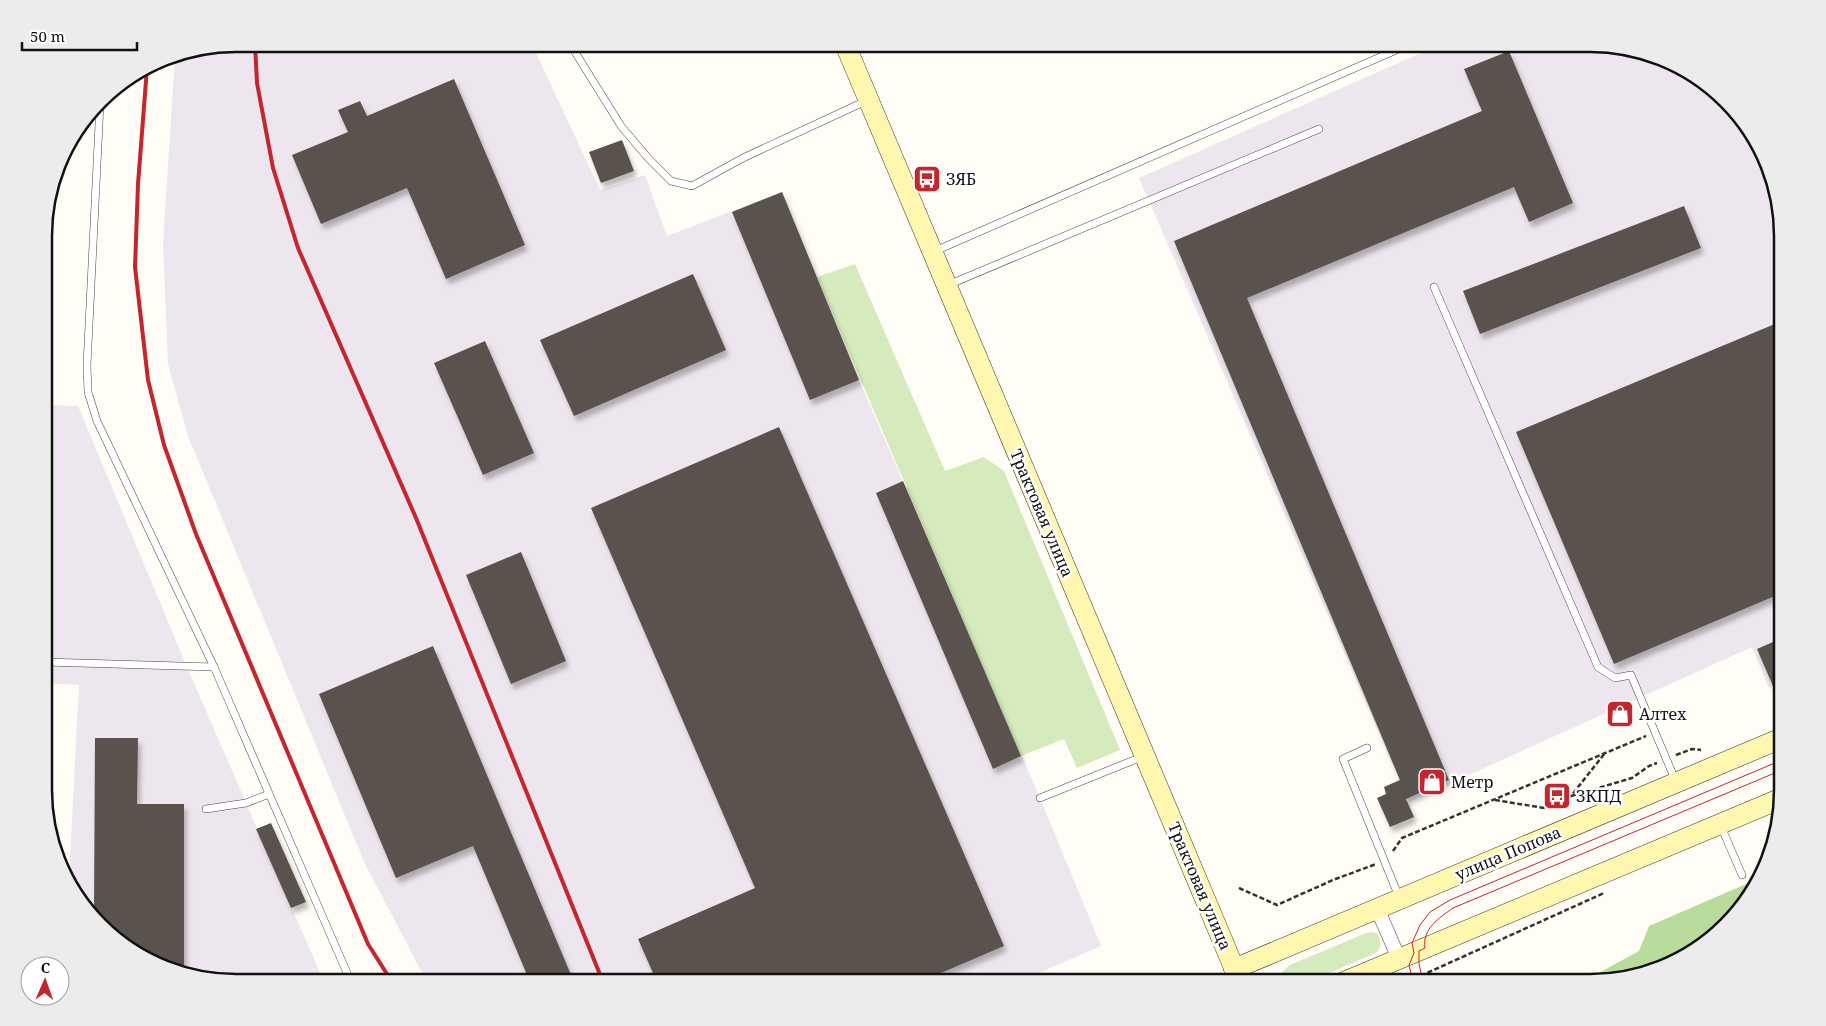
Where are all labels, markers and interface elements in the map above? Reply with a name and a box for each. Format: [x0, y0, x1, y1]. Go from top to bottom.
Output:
scale bar [22, 20, 138, 52]
text: 50 m [30, 26, 65, 46]
bus stop icon: ЗЯБ [912, 164, 942, 194]
place label: ЗЯБ [946, 168, 976, 190]
street label: Трактовая улица [1005, 446, 1079, 580]
shop icon: Алтех [1605, 699, 1635, 729]
place label: Алтех [1639, 703, 1687, 725]
shop icon: Метр [1417, 767, 1447, 797]
place label: Метр [1451, 771, 1494, 793]
bus stop icon: ЗКПД [1542, 781, 1572, 811]
place label: ЗКПД [1576, 785, 1621, 807]
street label: Трактовая улица [1163, 819, 1237, 953]
street label: улица Попова [1452, 821, 1564, 885]
north arrow [20, 956, 70, 1006]
text: С [41, 958, 50, 977]

